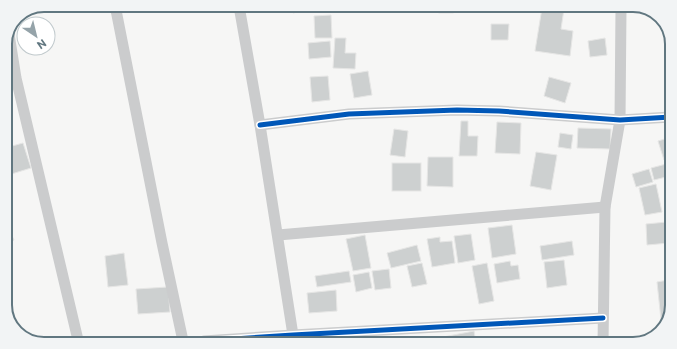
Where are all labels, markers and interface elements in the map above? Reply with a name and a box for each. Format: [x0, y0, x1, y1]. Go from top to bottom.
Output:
north arrow [16, 16, 56, 56]
text: N [35, 37, 49, 52]

